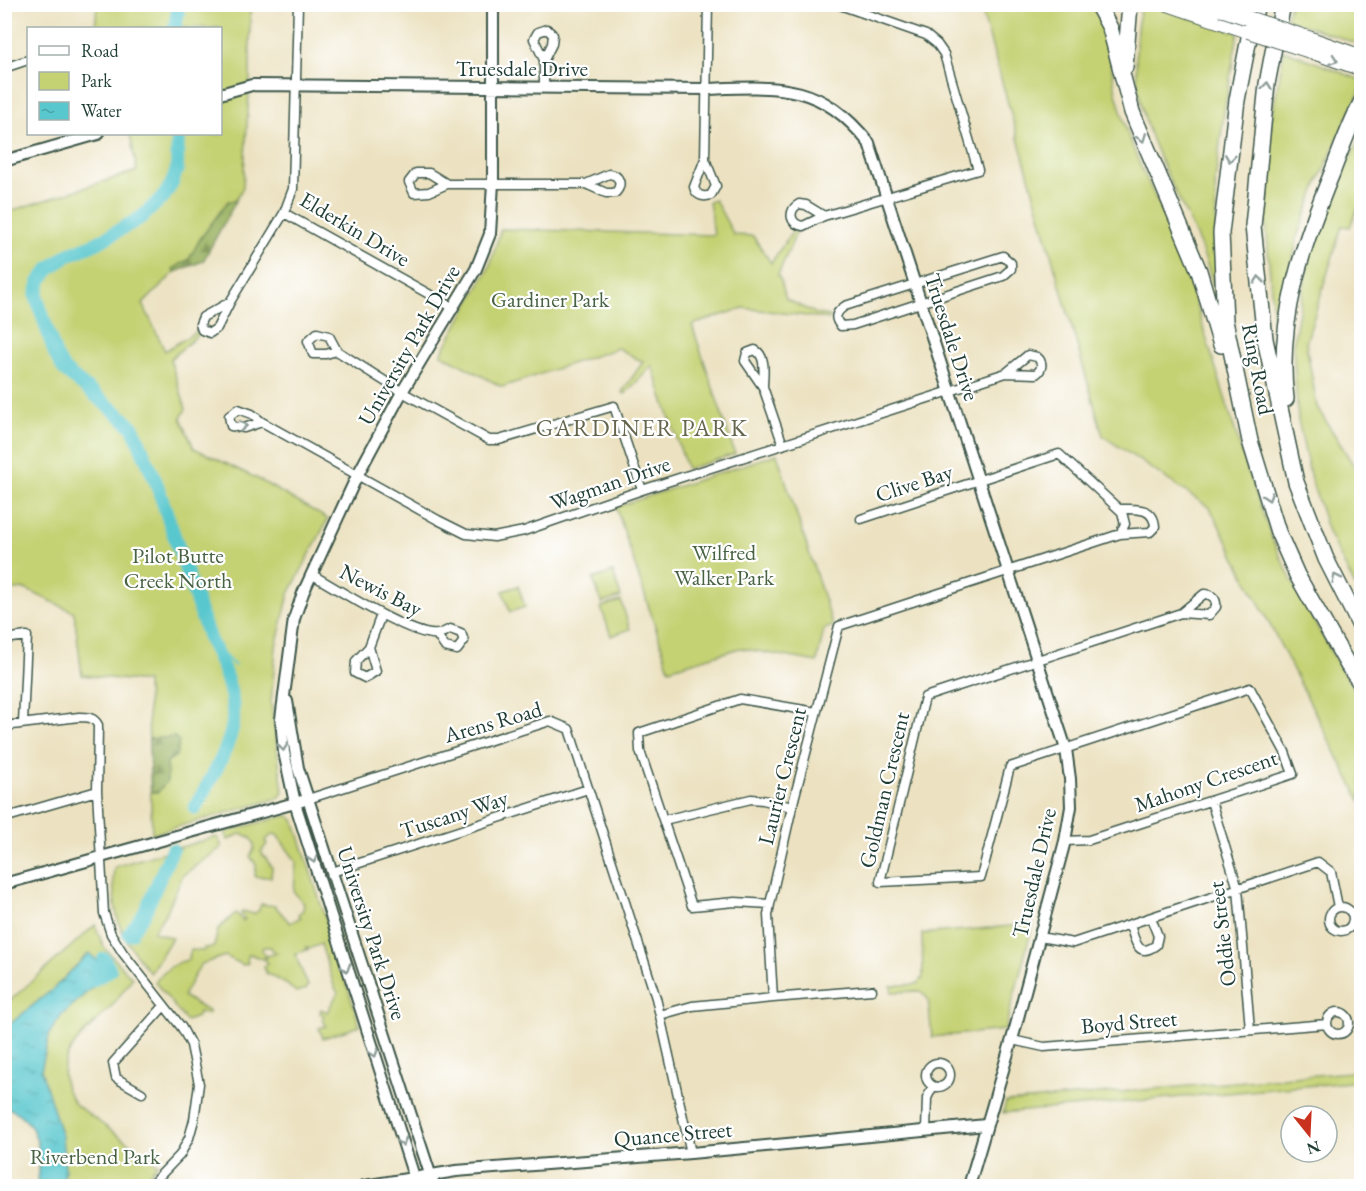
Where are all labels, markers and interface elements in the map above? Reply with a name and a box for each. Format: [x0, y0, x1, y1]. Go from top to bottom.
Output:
legend [27, 27, 222, 135]
text: Road [81, 39, 120, 62]
one-way arrow [1328, 52, 1339, 65]
street label: Truesdale Drive [456, 54, 589, 83]
text: Park [81, 69, 112, 92]
one-way arrow [1260, 82, 1273, 91]
text: Water [81, 99, 122, 122]
one-way arrow [1134, 132, 1147, 143]
one-way arrow [1224, 153, 1237, 163]
street label: Elderkin Drive [295, 185, 416, 273]
street label: University Park Drive [351, 259, 467, 430]
street label: Truesdale Drive [918, 270, 986, 405]
one-way arrow [1253, 276, 1266, 285]
park label: Gardiner Park [491, 285, 610, 314]
street label: Ring Road [1235, 321, 1281, 418]
district label: GARDINER PARK [536, 412, 748, 443]
one-way arrow [238, 420, 248, 433]
street label: Wagman Drive [546, 449, 674, 517]
street label: Clive Bay [872, 457, 957, 509]
one-way arrow [1260, 491, 1273, 502]
park label: Wilfred Walker Park [674, 538, 775, 592]
park label: Pilot Butte Creek North [124, 541, 232, 595]
street label: Newis Bay [335, 557, 428, 623]
one-way arrow [1331, 573, 1343, 584]
street label: Arens Road [440, 694, 546, 750]
street label: Laurier Crescent [751, 704, 813, 848]
street label: Goldman Crescent [852, 709, 916, 871]
one-way arrow [277, 742, 289, 751]
street label: Mahony Crescent [1131, 743, 1281, 819]
street label: Tuscany Way [396, 783, 512, 845]
street label: Truesdale Drive [1005, 805, 1063, 941]
street label: University Park Drive [330, 843, 414, 1024]
one-way arrow [306, 853, 318, 864]
street label: Oddie Street [1201, 880, 1243, 988]
one-way arrow [339, 962, 352, 973]
street label: Boyd Street [1080, 1003, 1178, 1041]
one-way arrow [366, 1047, 379, 1058]
north arrow [1279, 1104, 1339, 1164]
street label: Quance Street [613, 1114, 733, 1154]
one-way arrow [395, 1136, 408, 1147]
text: N [1304, 1136, 1323, 1160]
park label: Riverbend Park [30, 1142, 161, 1171]

